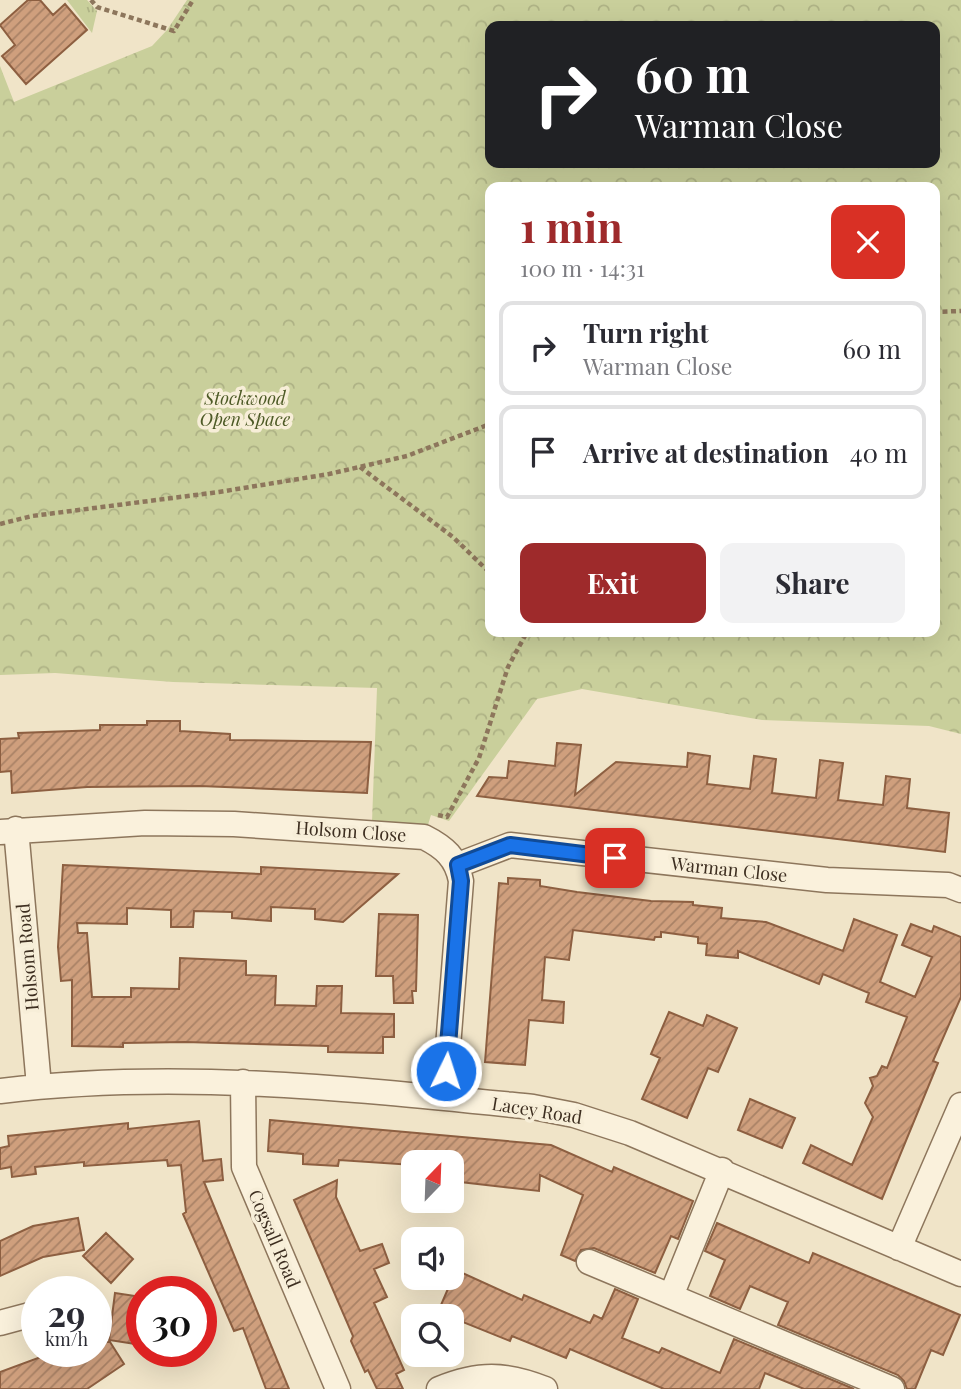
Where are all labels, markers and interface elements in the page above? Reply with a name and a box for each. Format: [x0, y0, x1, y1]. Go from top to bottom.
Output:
text: 60 m [635, 40, 750, 105]
icon: right [520, 49, 611, 140]
text: Warman Close [635, 103, 843, 146]
text: 1 min [520, 198, 623, 254]
button: close [831, 205, 905, 279]
text: 100 m · 14:31 [520, 252, 645, 283]
text: Turn right [583, 315, 709, 350]
icon: right [524, 329, 562, 367]
text: 60 m [842, 331, 901, 366]
text: Warman Close [583, 350, 732, 381]
park label: Stockwood Open Space [200, 386, 290, 431]
icon: arrive [524, 433, 562, 471]
text: Arrive at destination [583, 435, 829, 470]
text: 40 m [850, 435, 908, 470]
button: Exit [520, 543, 706, 623]
button: Share [720, 543, 905, 623]
street label: Holsom Close [295, 815, 407, 847]
pin [585, 828, 645, 888]
icon: arrive [596, 839, 634, 877]
street label: Warman Close [669, 851, 788, 887]
street label: Holsom Road [10, 902, 44, 1012]
position arrow [409, 1034, 483, 1108]
street label: Lacey Road [490, 1091, 585, 1129]
north arrow [401, 1150, 464, 1213]
map controls [401, 1150, 464, 1367]
street label: Cogsall Road [243, 1186, 307, 1292]
button: sound [401, 1227, 464, 1290]
speed limit sign: 30 [126, 1276, 217, 1367]
text: 29 [48, 1289, 85, 1336]
button: search [401, 1304, 464, 1367]
text: km/h [45, 1327, 88, 1351]

